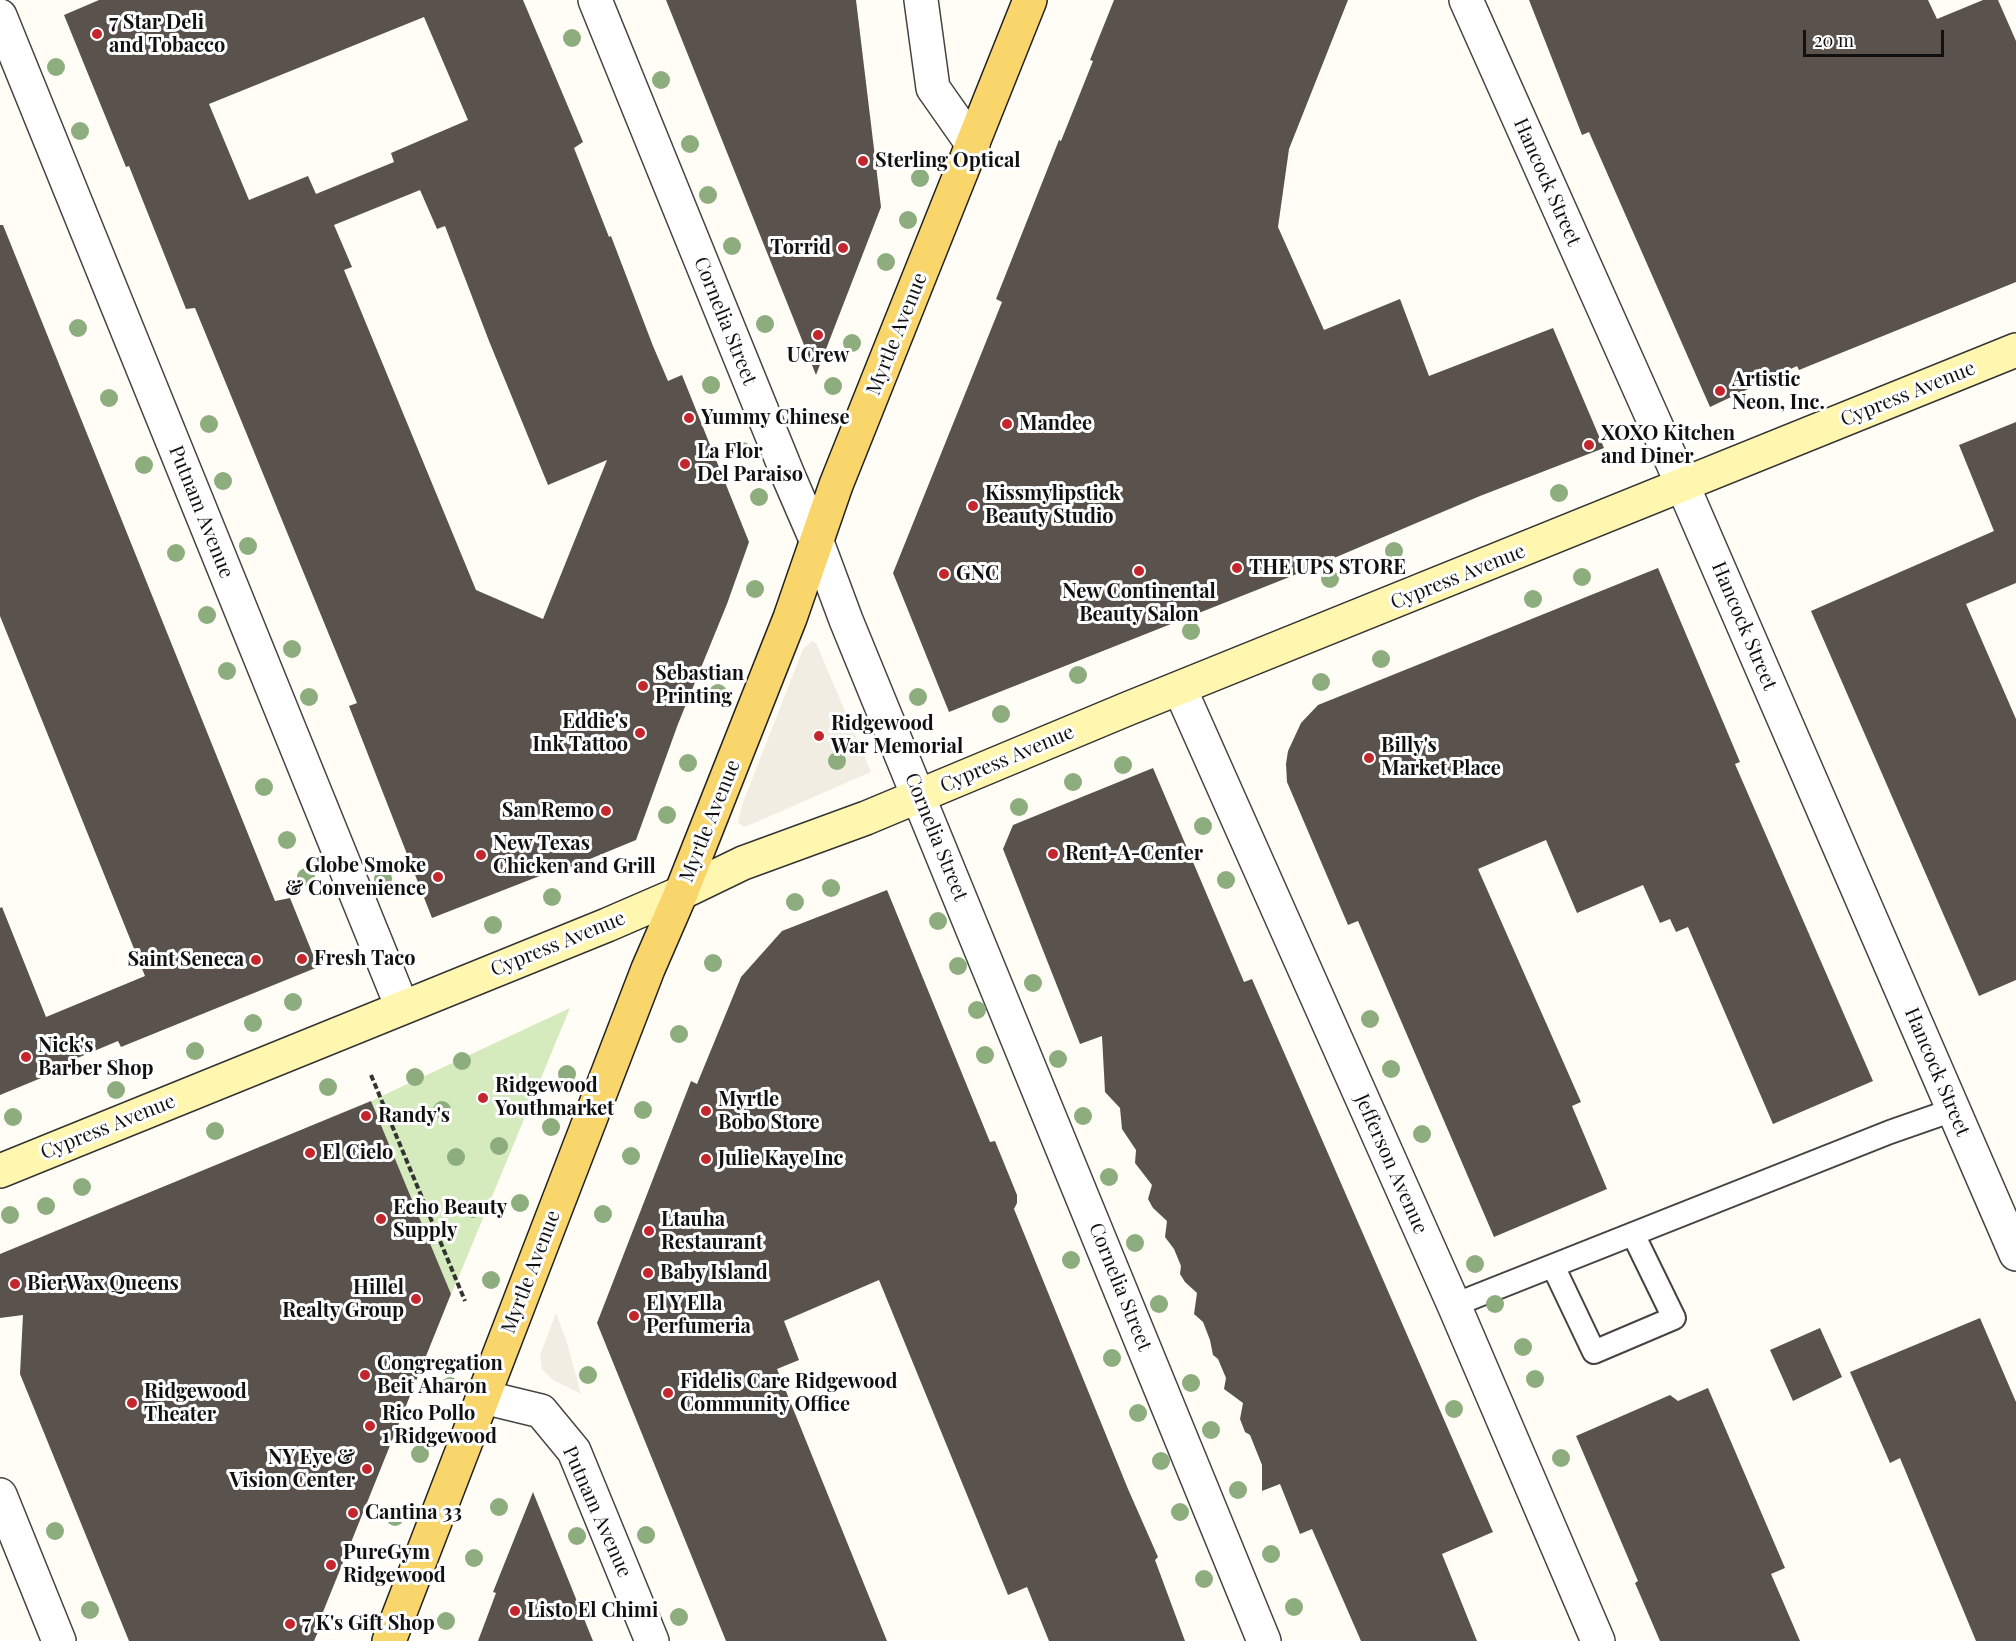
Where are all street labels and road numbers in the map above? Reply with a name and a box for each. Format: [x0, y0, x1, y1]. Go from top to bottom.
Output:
street label: Hancock Street [1508, 115, 1586, 249]
street label: Cornelia Street [688, 254, 762, 388]
street label: Myrtle Avenue [862, 269, 932, 399]
street label: Cypress Avenue [1837, 356, 1979, 432]
street label: Putnam Avenue [163, 442, 239, 582]
street label: Cypress Avenue [1387, 539, 1529, 615]
street label: Hancock Street [1706, 558, 1782, 694]
street label: Cypress Avenue [937, 720, 1077, 798]
street label: Myrtle Avenue [675, 756, 745, 886]
street label: Cornelia Street [899, 770, 973, 904]
street label: Cypress Avenue [487, 906, 629, 982]
street label: Hancock Street [1899, 1004, 1975, 1140]
street label: Cypress Avenue [37, 1089, 179, 1165]
street label: Jefferson Avenue [1349, 1090, 1433, 1238]
street label: Myrtle Avenue [497, 1207, 565, 1337]
street label: Cornelia Street [1083, 1220, 1157, 1354]
street label: Putnam Avenue [557, 1443, 637, 1581]

